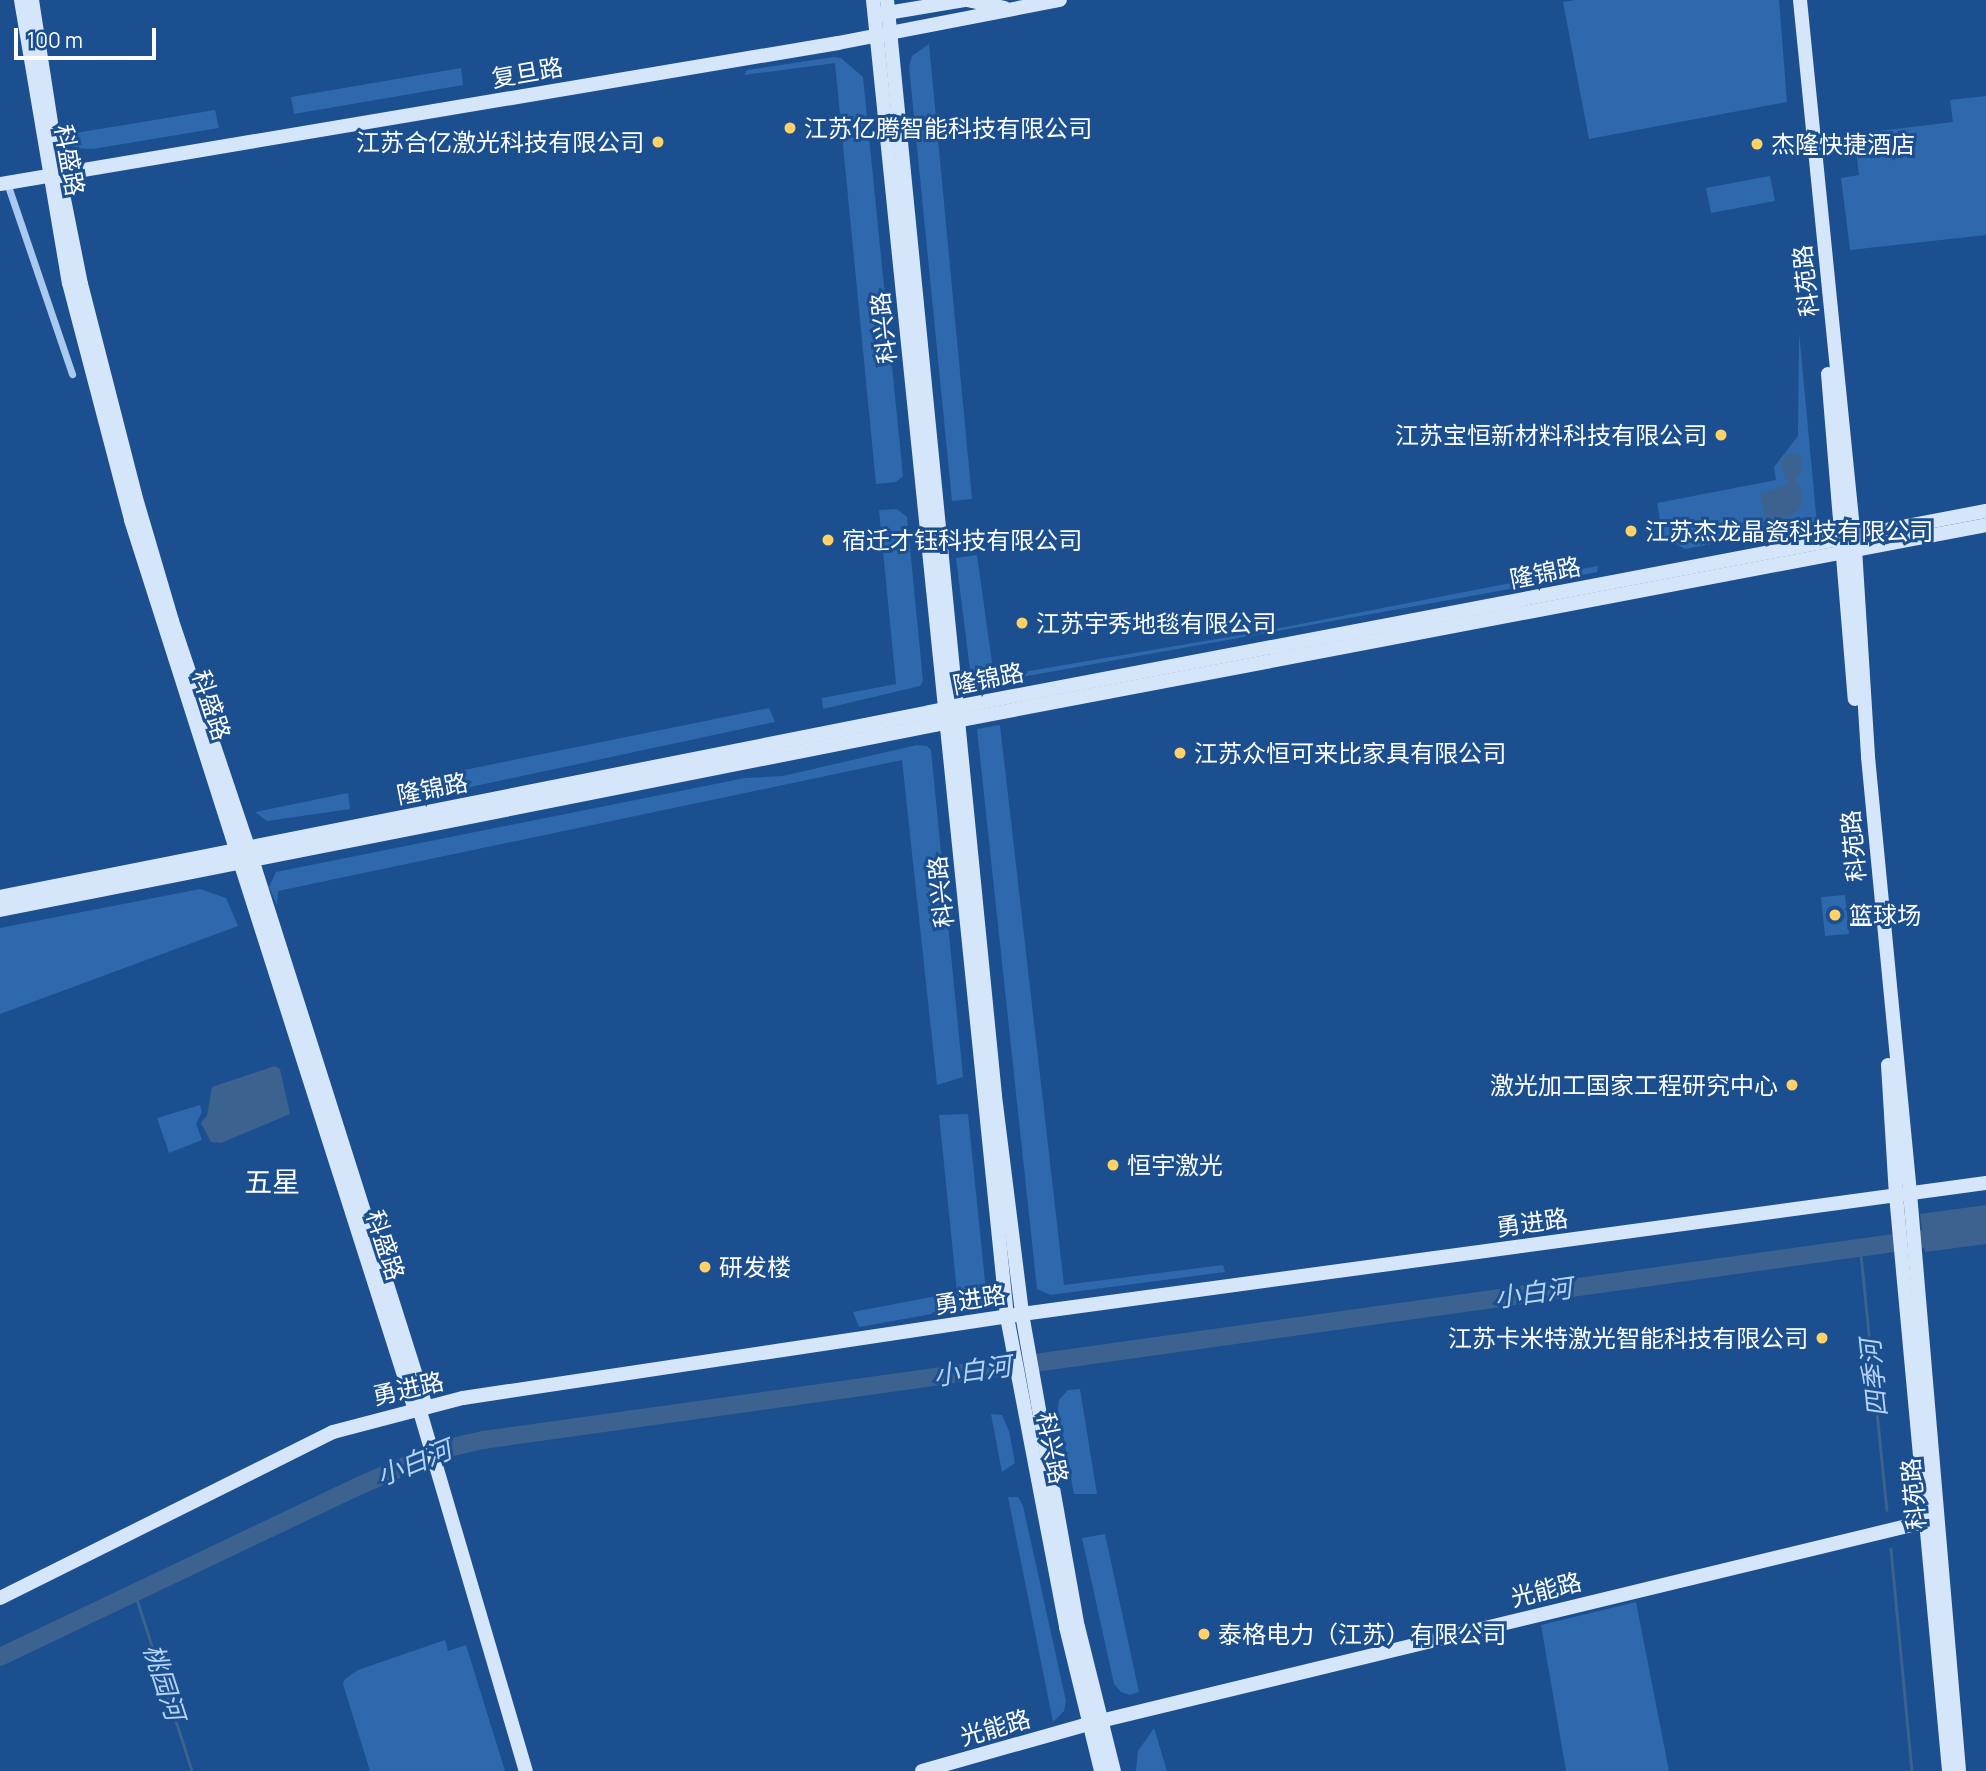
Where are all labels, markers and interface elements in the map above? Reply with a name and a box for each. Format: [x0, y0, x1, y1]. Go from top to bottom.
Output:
scale bar [18, 14, 159, 58]
text: 100 m [27, 26, 83, 54]
street label: 复旦路 [489, 52, 565, 92]
place label: 江苏亿腾智能科技有限公司 [804, 114, 1092, 142]
marker: 江苏亿腾智能科技有限公司 [782, 120, 798, 136]
street label: 科盛路 [50, 122, 90, 198]
place label: 江苏合亿激光科技有限公司 [356, 128, 644, 156]
place label: 杰隆快捷酒店 [1771, 130, 1915, 158]
marker: 江苏合亿激光科技有限公司 [650, 134, 666, 150]
marker: 杰隆快捷酒店 [1749, 136, 1765, 152]
street label: 科苑路 [1787, 244, 1823, 318]
street label: 科兴路 [865, 291, 901, 365]
place label: 江苏宝恒新材料科技有限公司 [1395, 421, 1707, 449]
marker: 江苏宝恒新材料科技有限公司 [1713, 427, 1729, 443]
place label: 江苏杰龙晶瓷科技有限公司 [1645, 517, 1933, 545]
marker: 江苏杰龙晶瓷科技有限公司 [1623, 523, 1639, 539]
place label: 宿迁才钰科技有限公司 [842, 526, 1082, 554]
marker: 宿迁才钰科技有限公司 [820, 532, 836, 548]
street label: 隆锦路 [1507, 551, 1583, 593]
place label: 江苏宇秀地毯有限公司 [1036, 609, 1276, 637]
marker: 江苏宇秀地毯有限公司 [1014, 615, 1030, 631]
street label: 隆锦路 [950, 657, 1026, 699]
street label: 科盛路 [187, 666, 237, 744]
place label: 江苏众恒可来比家具有限公司 [1194, 739, 1506, 767]
marker: 江苏众恒可来比家具有限公司 [1172, 745, 1188, 761]
street label: 隆锦路 [394, 767, 470, 809]
street label: 科苑路 [1836, 809, 1870, 883]
street label: 科兴路 [922, 855, 958, 929]
place label: 篮球场 [1849, 901, 1921, 929]
marker: 篮球场 [1827, 907, 1843, 923]
place label: 激光加工国家工程研究中心 [1490, 1071, 1778, 1099]
marker: 激光加工国家工程研究中心 [1784, 1077, 1800, 1093]
place label: 恒宇激光 [1127, 1151, 1223, 1179]
marker: 恒宇激光 [1105, 1157, 1121, 1173]
district label: 五星 [244, 1164, 300, 1198]
street label: 勇进路 [1494, 1203, 1570, 1241]
street label: 科盛路 [361, 1206, 411, 1284]
place label: 研发楼 [719, 1253, 791, 1281]
marker: 研发楼 [697, 1259, 713, 1275]
water label: 小白河 [1492, 1272, 1574, 1314]
street label: 勇进路 [932, 1279, 1008, 1319]
place label: 江苏卡米特激光智能科技有限公司 [1448, 1324, 1808, 1352]
marker: 江苏卡米特激光智能科技有限公司 [1814, 1330, 1830, 1346]
water label: 四季河 [1854, 1338, 1894, 1418]
water label: 小白河 [931, 1350, 1013, 1392]
street label: 勇进路 [370, 1366, 446, 1410]
street label: 科兴路 [1032, 1410, 1074, 1486]
water label: 小白河 [372, 1434, 456, 1492]
street label: 科苑路 [1896, 1457, 1930, 1531]
street label: 光能路 [1508, 1566, 1584, 1612]
place label: 泰格电力（江苏）有限公司 [1218, 1620, 1506, 1648]
marker: 泰格电力（江苏）有限公司 [1196, 1626, 1212, 1642]
water label: 桃园河 [137, 1640, 191, 1724]
street label: 光能路 [956, 1703, 1034, 1751]

